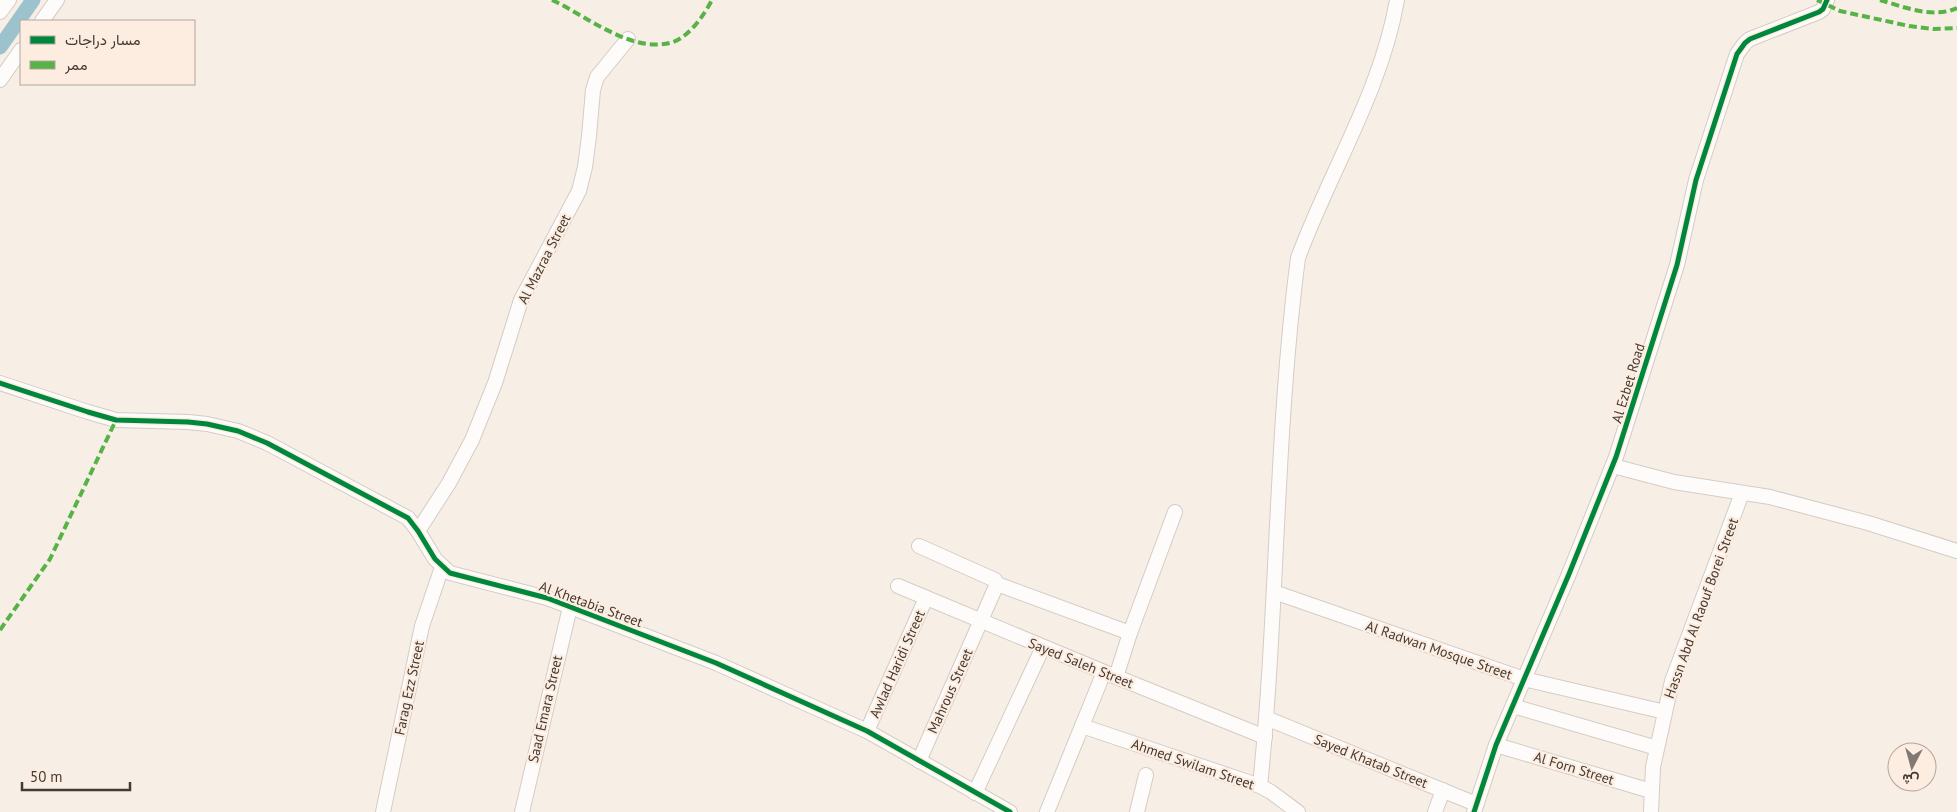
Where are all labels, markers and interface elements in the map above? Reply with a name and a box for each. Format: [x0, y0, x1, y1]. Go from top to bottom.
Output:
legend [20, 20, 195, 85]
text: مسار دراجات [65, 30, 141, 49]
text: ممر [64, 55, 87, 74]
street label: Al Mazraa Street [514, 211, 574, 307]
street label: Al Ezbet Road [1607, 341, 1649, 425]
street label: Hassn Abd Al Raouf Borei Street [1660, 515, 1742, 701]
street label: Al Khetabia Street [537, 577, 645, 631]
street label: Awlad Haridi Street [865, 607, 929, 721]
street label: Al Radwan Mosque Street [1364, 617, 1515, 684]
street label: Sayed Saleh Street [1026, 634, 1136, 692]
street label: Farag Ezz Street [390, 639, 428, 737]
street label: Mahrous Street [923, 646, 977, 736]
street label: Saad Emara Street [524, 653, 566, 764]
street label: Sayed Khatab Street [1312, 730, 1431, 792]
street label: Ahmed Swilam Street [1129, 734, 1257, 794]
north arrow [1887, 742, 1937, 792]
street label: Al Forn Street [1532, 747, 1616, 789]
scale bar [22, 760, 130, 792]
text: 50 m [30, 767, 63, 786]
text: ش [1901, 770, 1920, 790]

